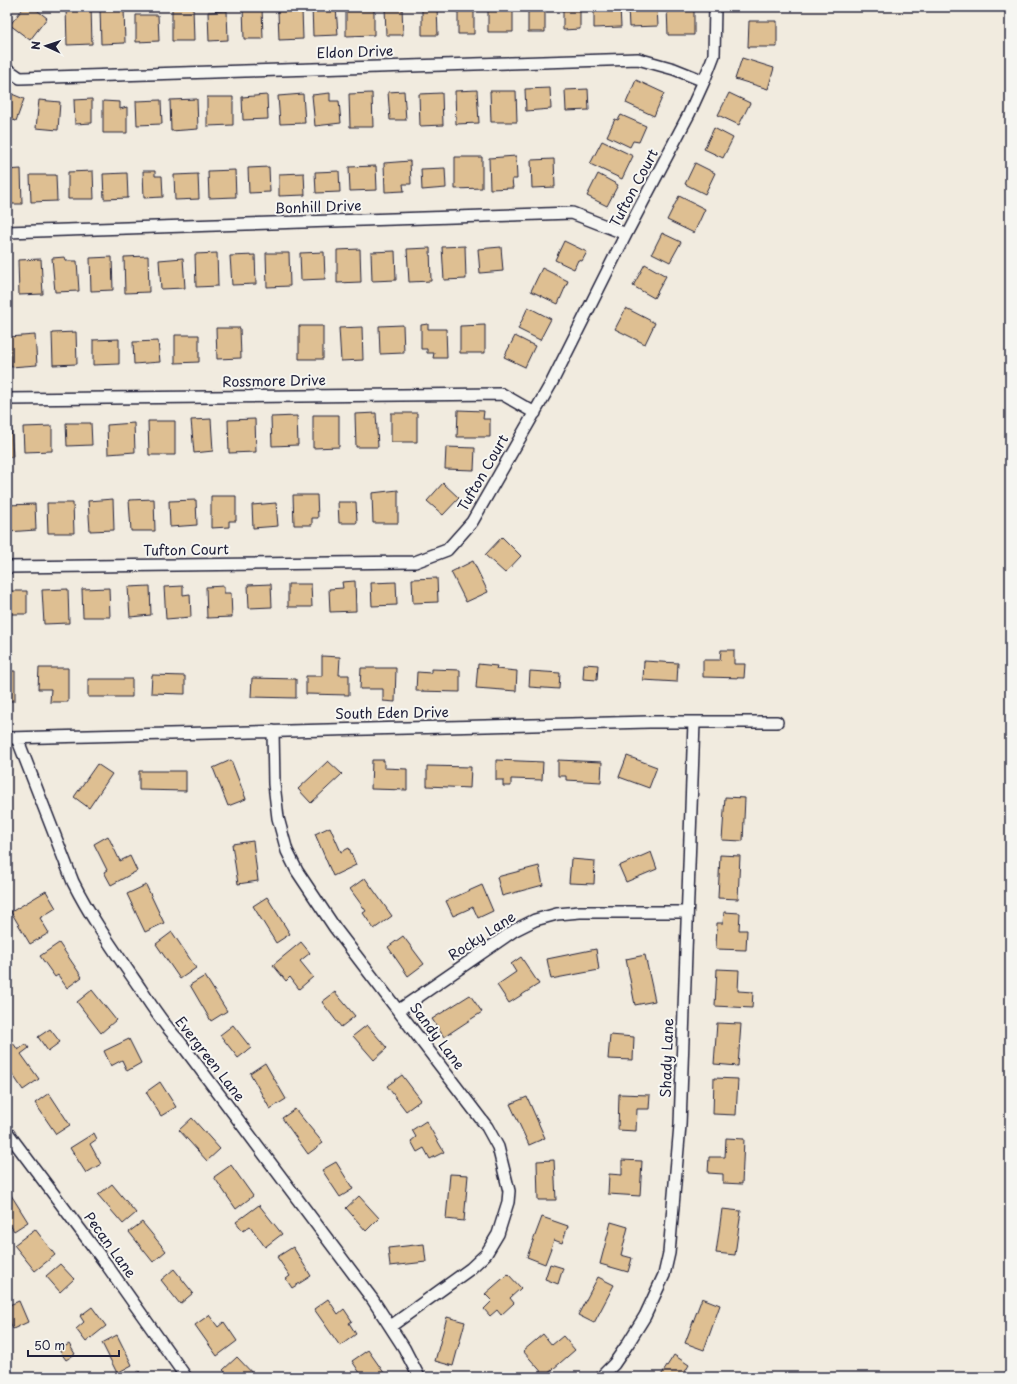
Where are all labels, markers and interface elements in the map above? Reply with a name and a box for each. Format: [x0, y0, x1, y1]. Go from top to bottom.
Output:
north arrow [26, 26, 66, 66]
text: N [27, 40, 44, 50]
street label: Eldon Drive [316, 40, 394, 63]
street label: Tufton Court [604, 145, 663, 230]
street label: Bonhill Drive [274, 194, 362, 219]
street label: Rossmore Drive [222, 369, 326, 392]
street label: Tufton Court [452, 430, 513, 515]
street label: Tufton Court [143, 538, 229, 561]
street label: South Eden Drive [335, 701, 449, 724]
street label: Rocky Lane [444, 906, 520, 965]
street label: Sandy Lane [405, 998, 470, 1074]
street label: Evergreen Lane [170, 1012, 250, 1106]
street label: Shady Lane [655, 1018, 678, 1098]
street label: Pecan Lane [79, 1207, 142, 1282]
scale bar [28, 1332, 119, 1358]
text: 50 m [34, 1336, 65, 1354]

